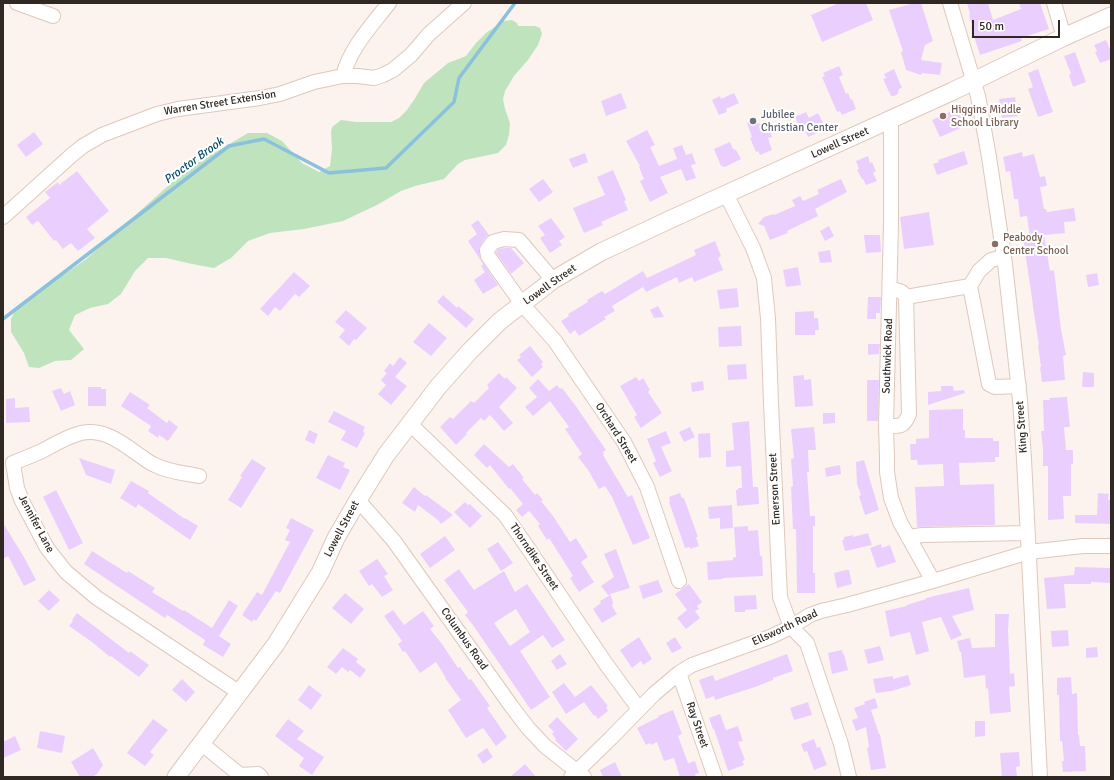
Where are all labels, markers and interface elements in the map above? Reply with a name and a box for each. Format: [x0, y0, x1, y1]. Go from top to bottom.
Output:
scale bar [974, 12, 1062, 38]
text: 50 m [979, 19, 1004, 34]
street label: Warren Street Extension [163, 88, 277, 118]
place label: Higgins Middle School Library [951, 103, 1021, 129]
place label: Jubilee Christian Center [761, 108, 838, 134]
marker: Higgins Middle School Library [938, 111, 948, 121]
marker: Jubilee Christian Center [748, 116, 758, 126]
street label: Lowell Street [809, 124, 871, 162]
water label: Proctor Brook [162, 135, 226, 187]
place label: Peabody Center School [1003, 231, 1069, 257]
marker: Peabody Center School [990, 239, 1000, 249]
street label: Lowell Street [521, 262, 579, 308]
street label: Southwick Road [880, 318, 896, 394]
street label: Orchard Street [592, 400, 640, 466]
street label: King Street [1014, 400, 1030, 454]
street label: Emerson Street [767, 453, 783, 525]
street label: Jennifer Lane [15, 493, 57, 555]
street label: Lowell Street [322, 499, 362, 559]
street label: Thorndike Street [507, 521, 561, 593]
street label: Columbus Road [438, 605, 490, 673]
street label: Ellsworth Road [750, 607, 820, 649]
street label: Ray Street [683, 700, 711, 750]

